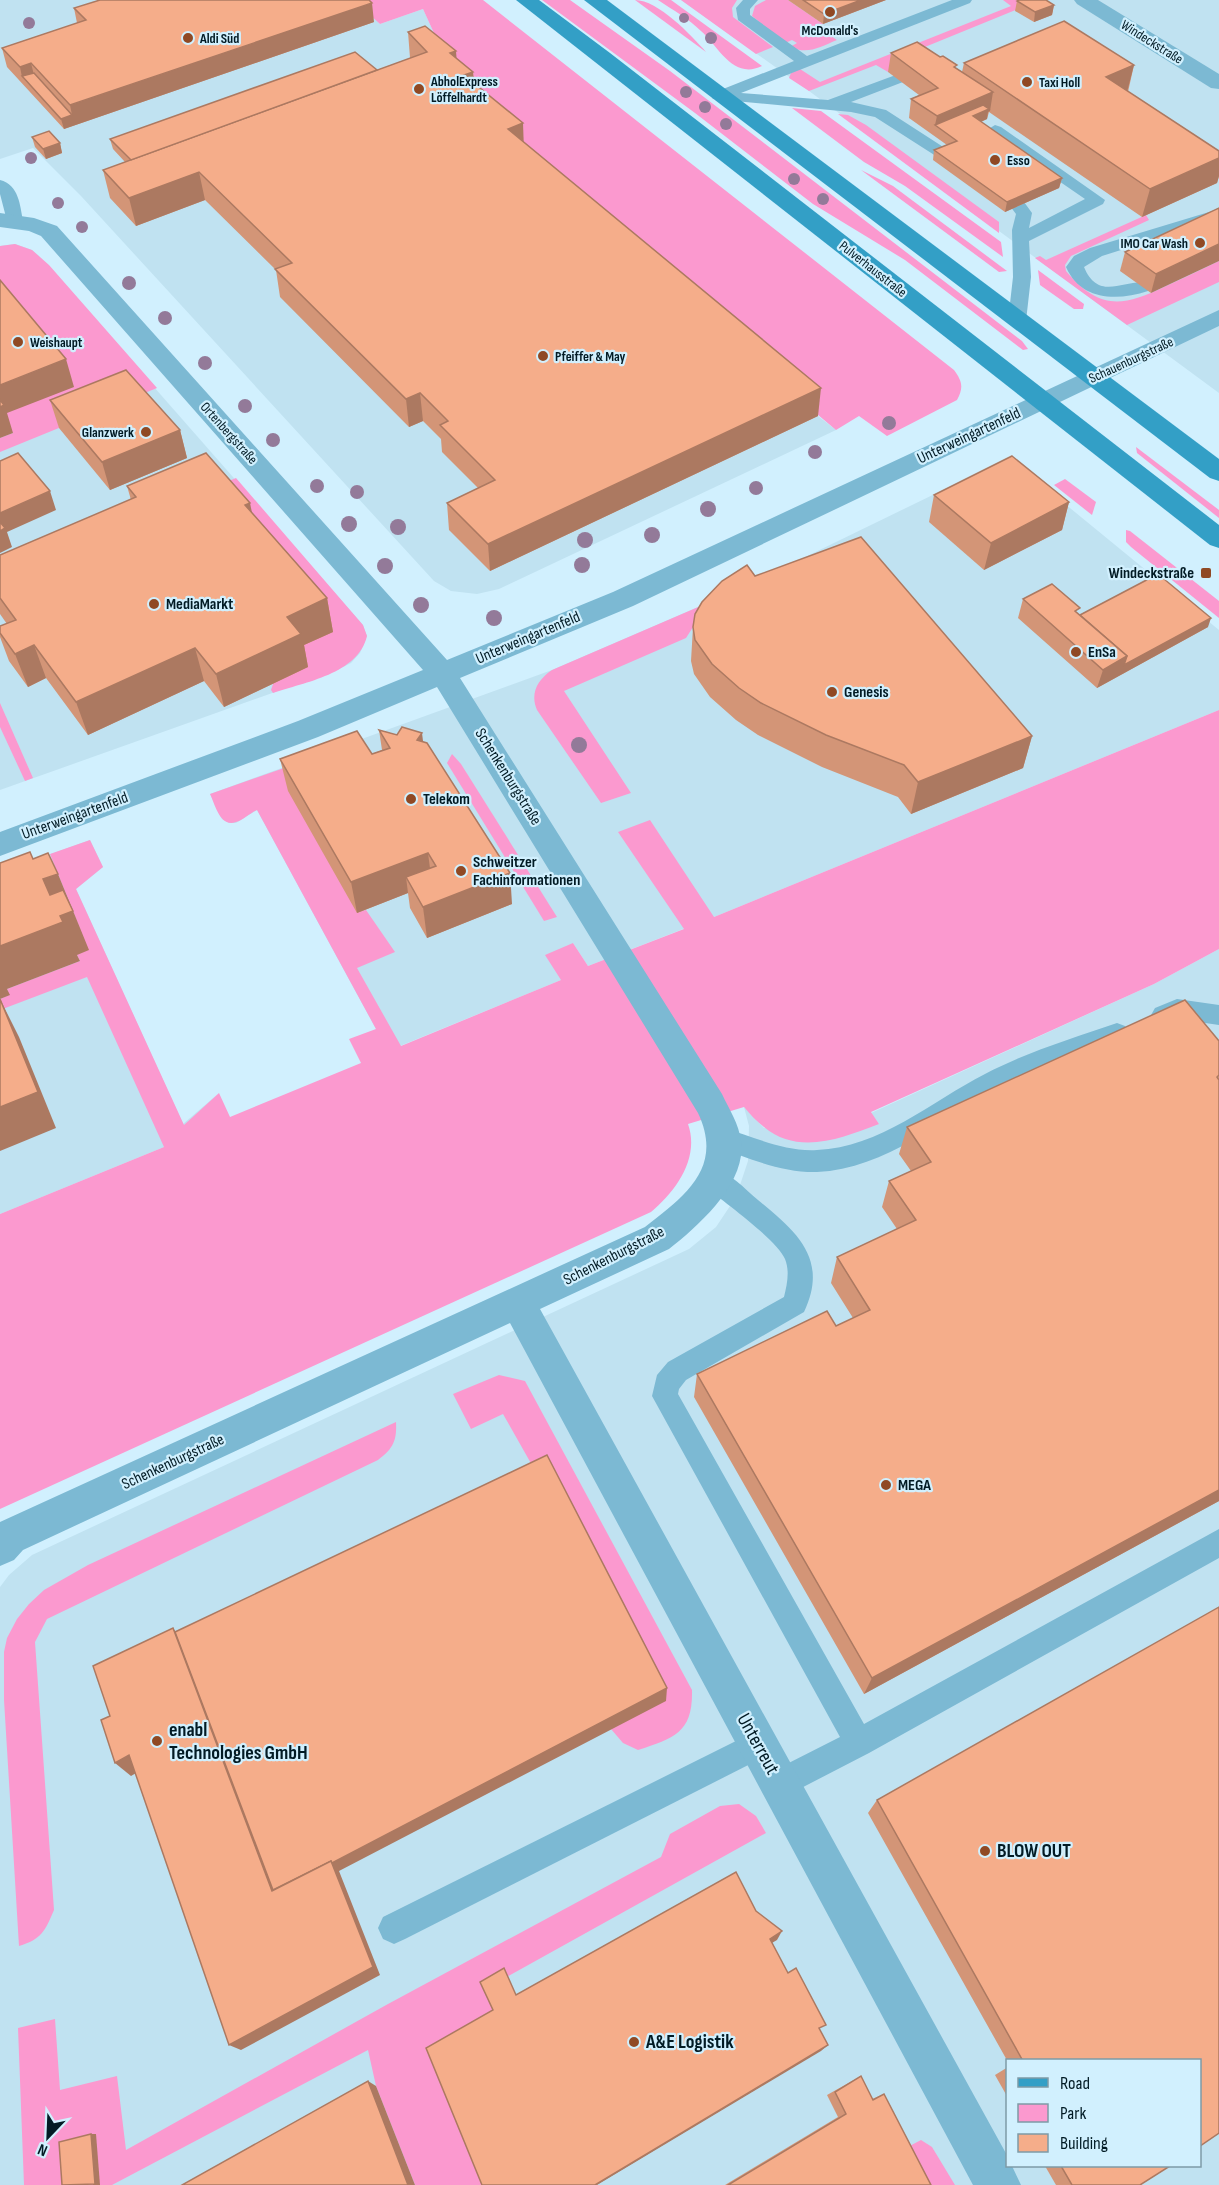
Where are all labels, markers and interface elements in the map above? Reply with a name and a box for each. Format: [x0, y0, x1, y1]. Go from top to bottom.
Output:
marker: McDonald's [823, 5, 837, 19]
street label: Windeckstraße [1118, 16, 1186, 68]
place label: McDonald's [802, 22, 858, 39]
place label: Aldi Süd [199, 30, 239, 47]
marker: Aldi Süd [181, 31, 195, 45]
place label: AbholExpress Löffelhardt [430, 73, 498, 106]
place label: Taxi Holl [1039, 74, 1080, 91]
marker: Taxi Holl [1020, 75, 1034, 89]
marker: AbholExpress Löffelhardt [412, 82, 426, 96]
place label: Esso [1007, 152, 1030, 169]
marker: Esso [988, 153, 1002, 167]
place label: IMO Car Wash [1121, 235, 1188, 252]
marker: IMO Car Wash [1193, 236, 1207, 250]
street label: Pulverhausstraße [836, 237, 910, 301]
street label: Schauenburgstraße [1086, 333, 1176, 387]
place label: Weishaupt [30, 334, 83, 351]
marker: Weishaupt [11, 335, 25, 349]
place label: Pfeiffer & May [555, 348, 626, 365]
marker: Pfeiffer & May [536, 349, 550, 363]
street label: Ortenbergstraße [197, 399, 261, 467]
street label: Unterweingartenfeld [914, 404, 1024, 468]
place label: Glanzwerk [82, 424, 134, 441]
marker: Glanzwerk [139, 425, 153, 439]
place label: Windeckstraße [1108, 564, 1194, 583]
marker: Windeckstraße [1199, 566, 1213, 580]
place label: MediaMarkt [166, 595, 233, 614]
marker: MediaMarkt [147, 597, 161, 611]
street label: Unterweingartenfeld [473, 607, 583, 669]
place label: EnSa [1088, 643, 1116, 662]
marker: EnSa [1069, 645, 1083, 659]
place label: Genesis [844, 683, 889, 702]
marker: Genesis [825, 685, 839, 699]
street label: Schenkenburgstraße [471, 725, 545, 829]
street label: Unterweingartenfeld [19, 788, 131, 844]
place label: Telekom [423, 790, 470, 809]
marker: Telekom [404, 792, 418, 806]
place label: Schweitzer Fachinformationen [473, 853, 580, 890]
marker: Schweitzer Fachinformationen [454, 864, 468, 878]
street label: Schenkenburgstraße [560, 1222, 668, 1290]
street label: Schenkenburgstraße [119, 1430, 227, 1494]
place label: MEGA [898, 1476, 931, 1495]
marker: MEGA [879, 1478, 893, 1492]
street label: Unterreut [731, 1709, 785, 1779]
place label: enabl Technologies GmbH [169, 1718, 308, 1765]
marker: enabl Technologies GmbH [150, 1734, 164, 1748]
place label: BLOW OUT [997, 1839, 1071, 1863]
marker: BLOW OUT [978, 1844, 992, 1858]
place label: A&E Logistik [645, 2030, 734, 2054]
marker: A&E Logistik [627, 2035, 641, 2049]
legend [1006, 2059, 1201, 2167]
text: Road [1060, 2073, 1090, 2094]
text: Park [1060, 2103, 1086, 2124]
north arrow [18, 2107, 78, 2167]
text: Building [1060, 2133, 1108, 2154]
text: N [35, 2139, 50, 2160]

